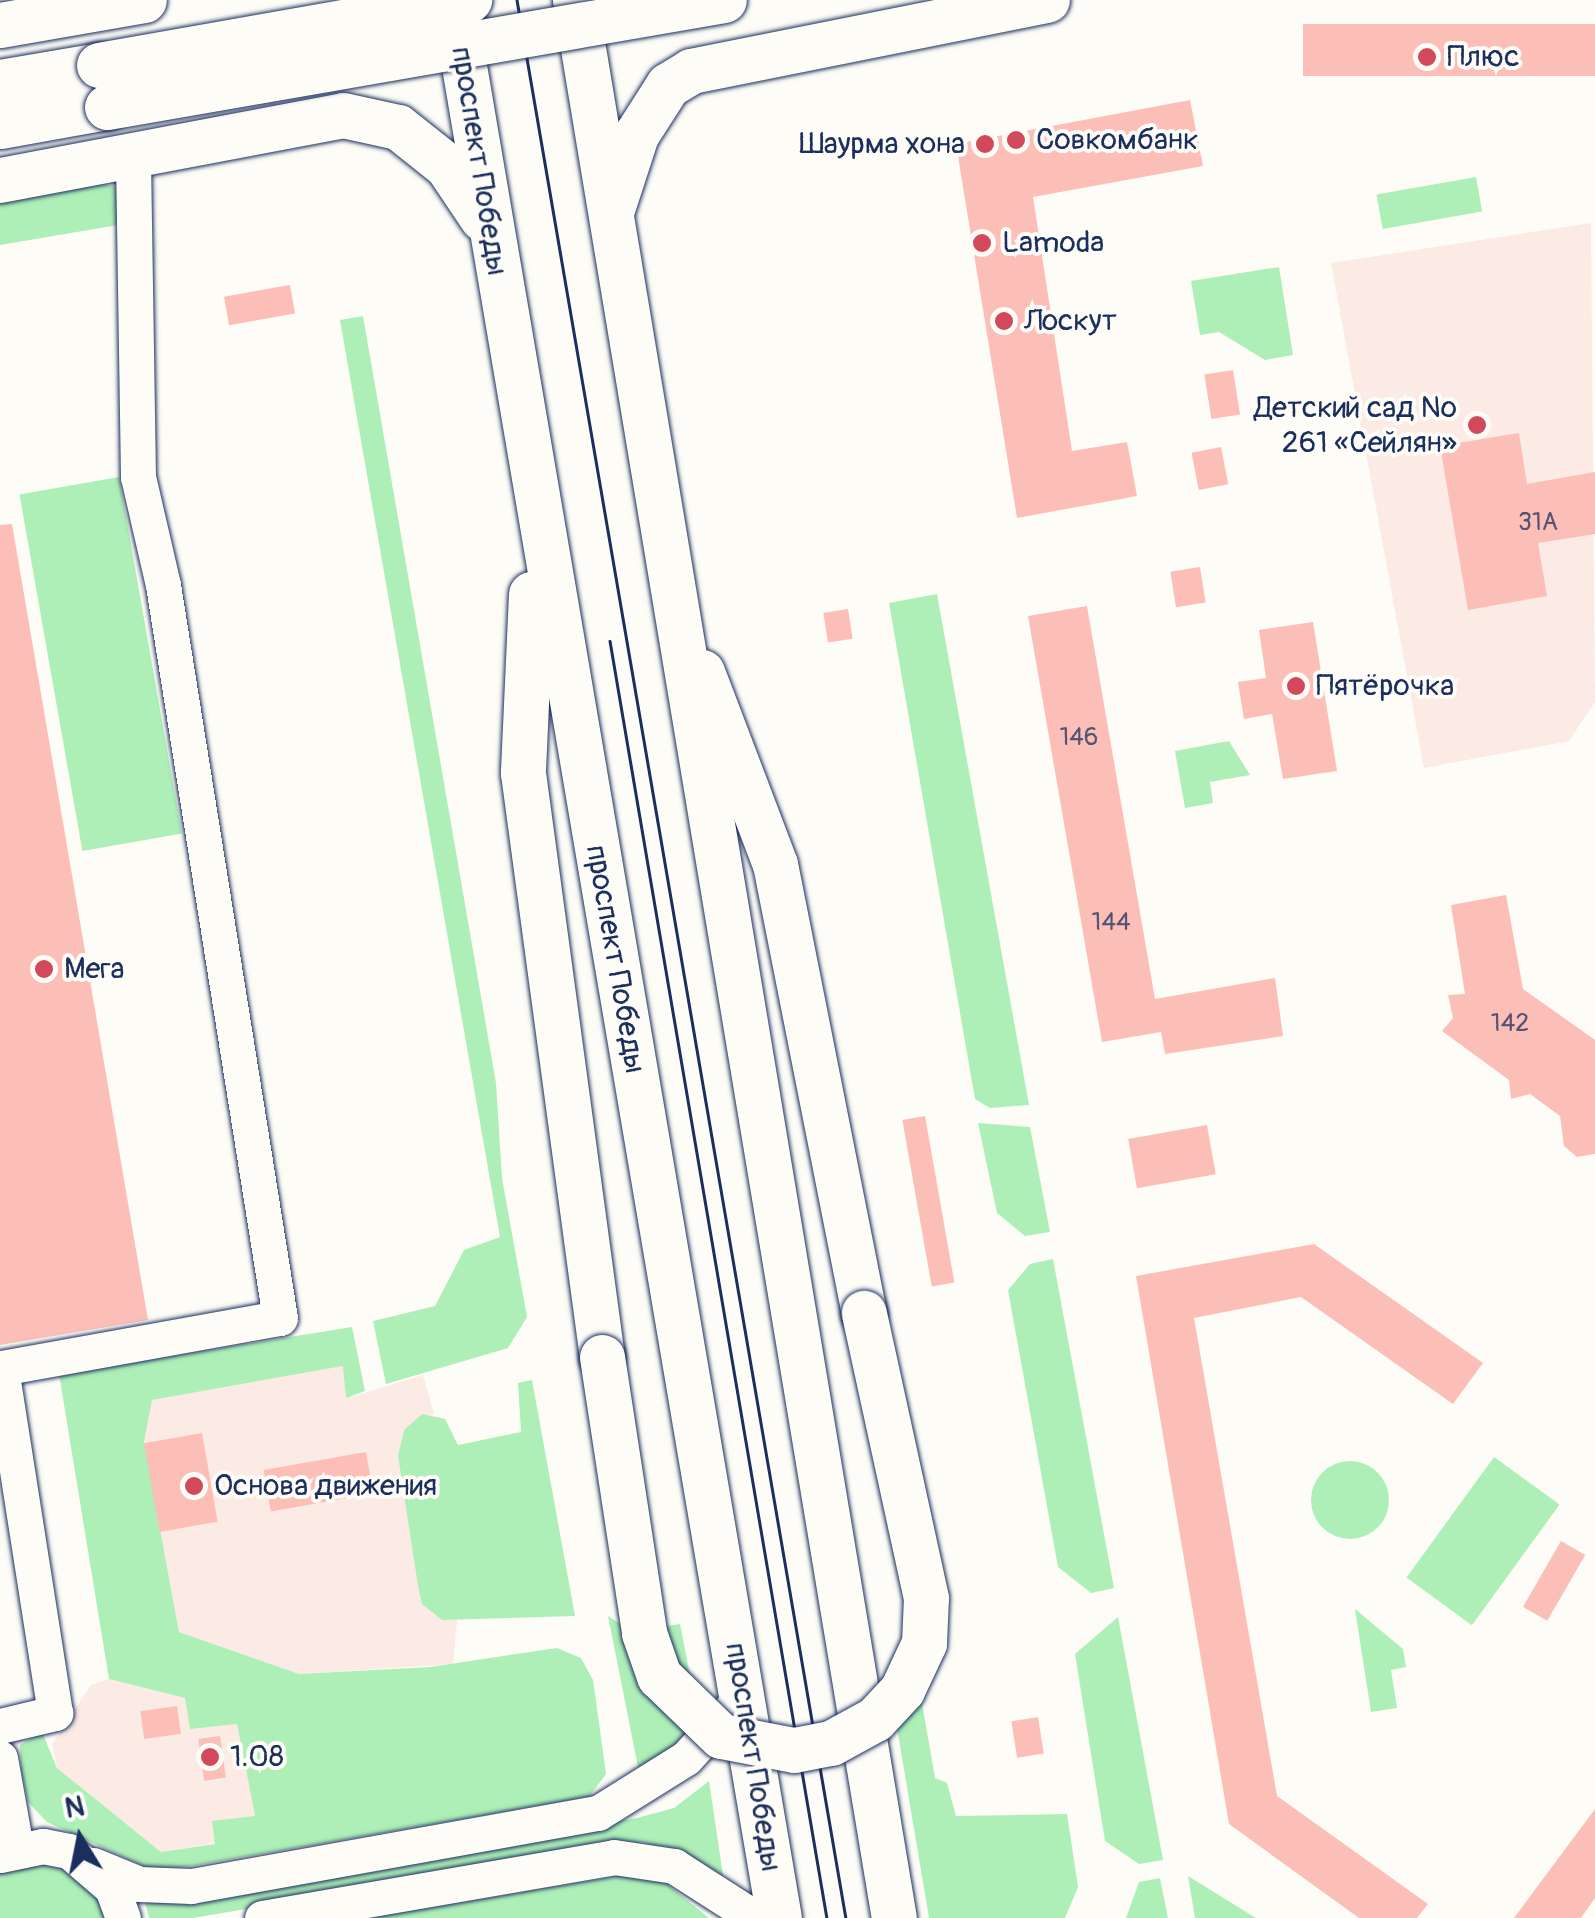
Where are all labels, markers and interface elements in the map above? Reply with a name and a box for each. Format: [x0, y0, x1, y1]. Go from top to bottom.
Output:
place label: Плюс [1447, 39, 1519, 75]
street label: проспект Победы [443, 44, 515, 278]
marker: Плюс [1416, 46, 1438, 68]
place label: Совкомбанк [1036, 122, 1198, 158]
place label: Шаурма хона [799, 126, 965, 162]
marker: Совкомбанк [1005, 129, 1027, 151]
marker: Шаурма хона [974, 133, 996, 155]
place label: Lamoda [1002, 225, 1104, 261]
marker: Lamoda [971, 232, 993, 254]
place label: Лоскут [1024, 303, 1117, 339]
marker: Лоскут [993, 310, 1015, 332]
place label: Детский сад № 261 «Сейлян» [1254, 390, 1457, 460]
marker: Детский сад № 261 «Сейлян» [1466, 414, 1488, 436]
house number: 31А [1518, 508, 1558, 538]
place label: Пятёрочка [1316, 668, 1454, 704]
marker: Пятёрочка [1285, 675, 1307, 697]
house number: 146 [1060, 723, 1098, 753]
street label: проспект Победы [577, 842, 653, 1076]
house number: 144 [1092, 908, 1130, 938]
place label: Мега [64, 951, 125, 987]
marker: Мега [33, 958, 55, 980]
house number: 142 [1491, 1009, 1529, 1039]
place label: Основа движения [214, 1468, 437, 1504]
marker: Основа движения [183, 1475, 205, 1497]
street label: проспект Победы [717, 1640, 789, 1874]
place label: 1.08 [230, 1739, 284, 1775]
marker: 1.08 [199, 1746, 221, 1768]
north arrow [30, 1788, 130, 1888]
text: N [62, 1789, 87, 1827]

